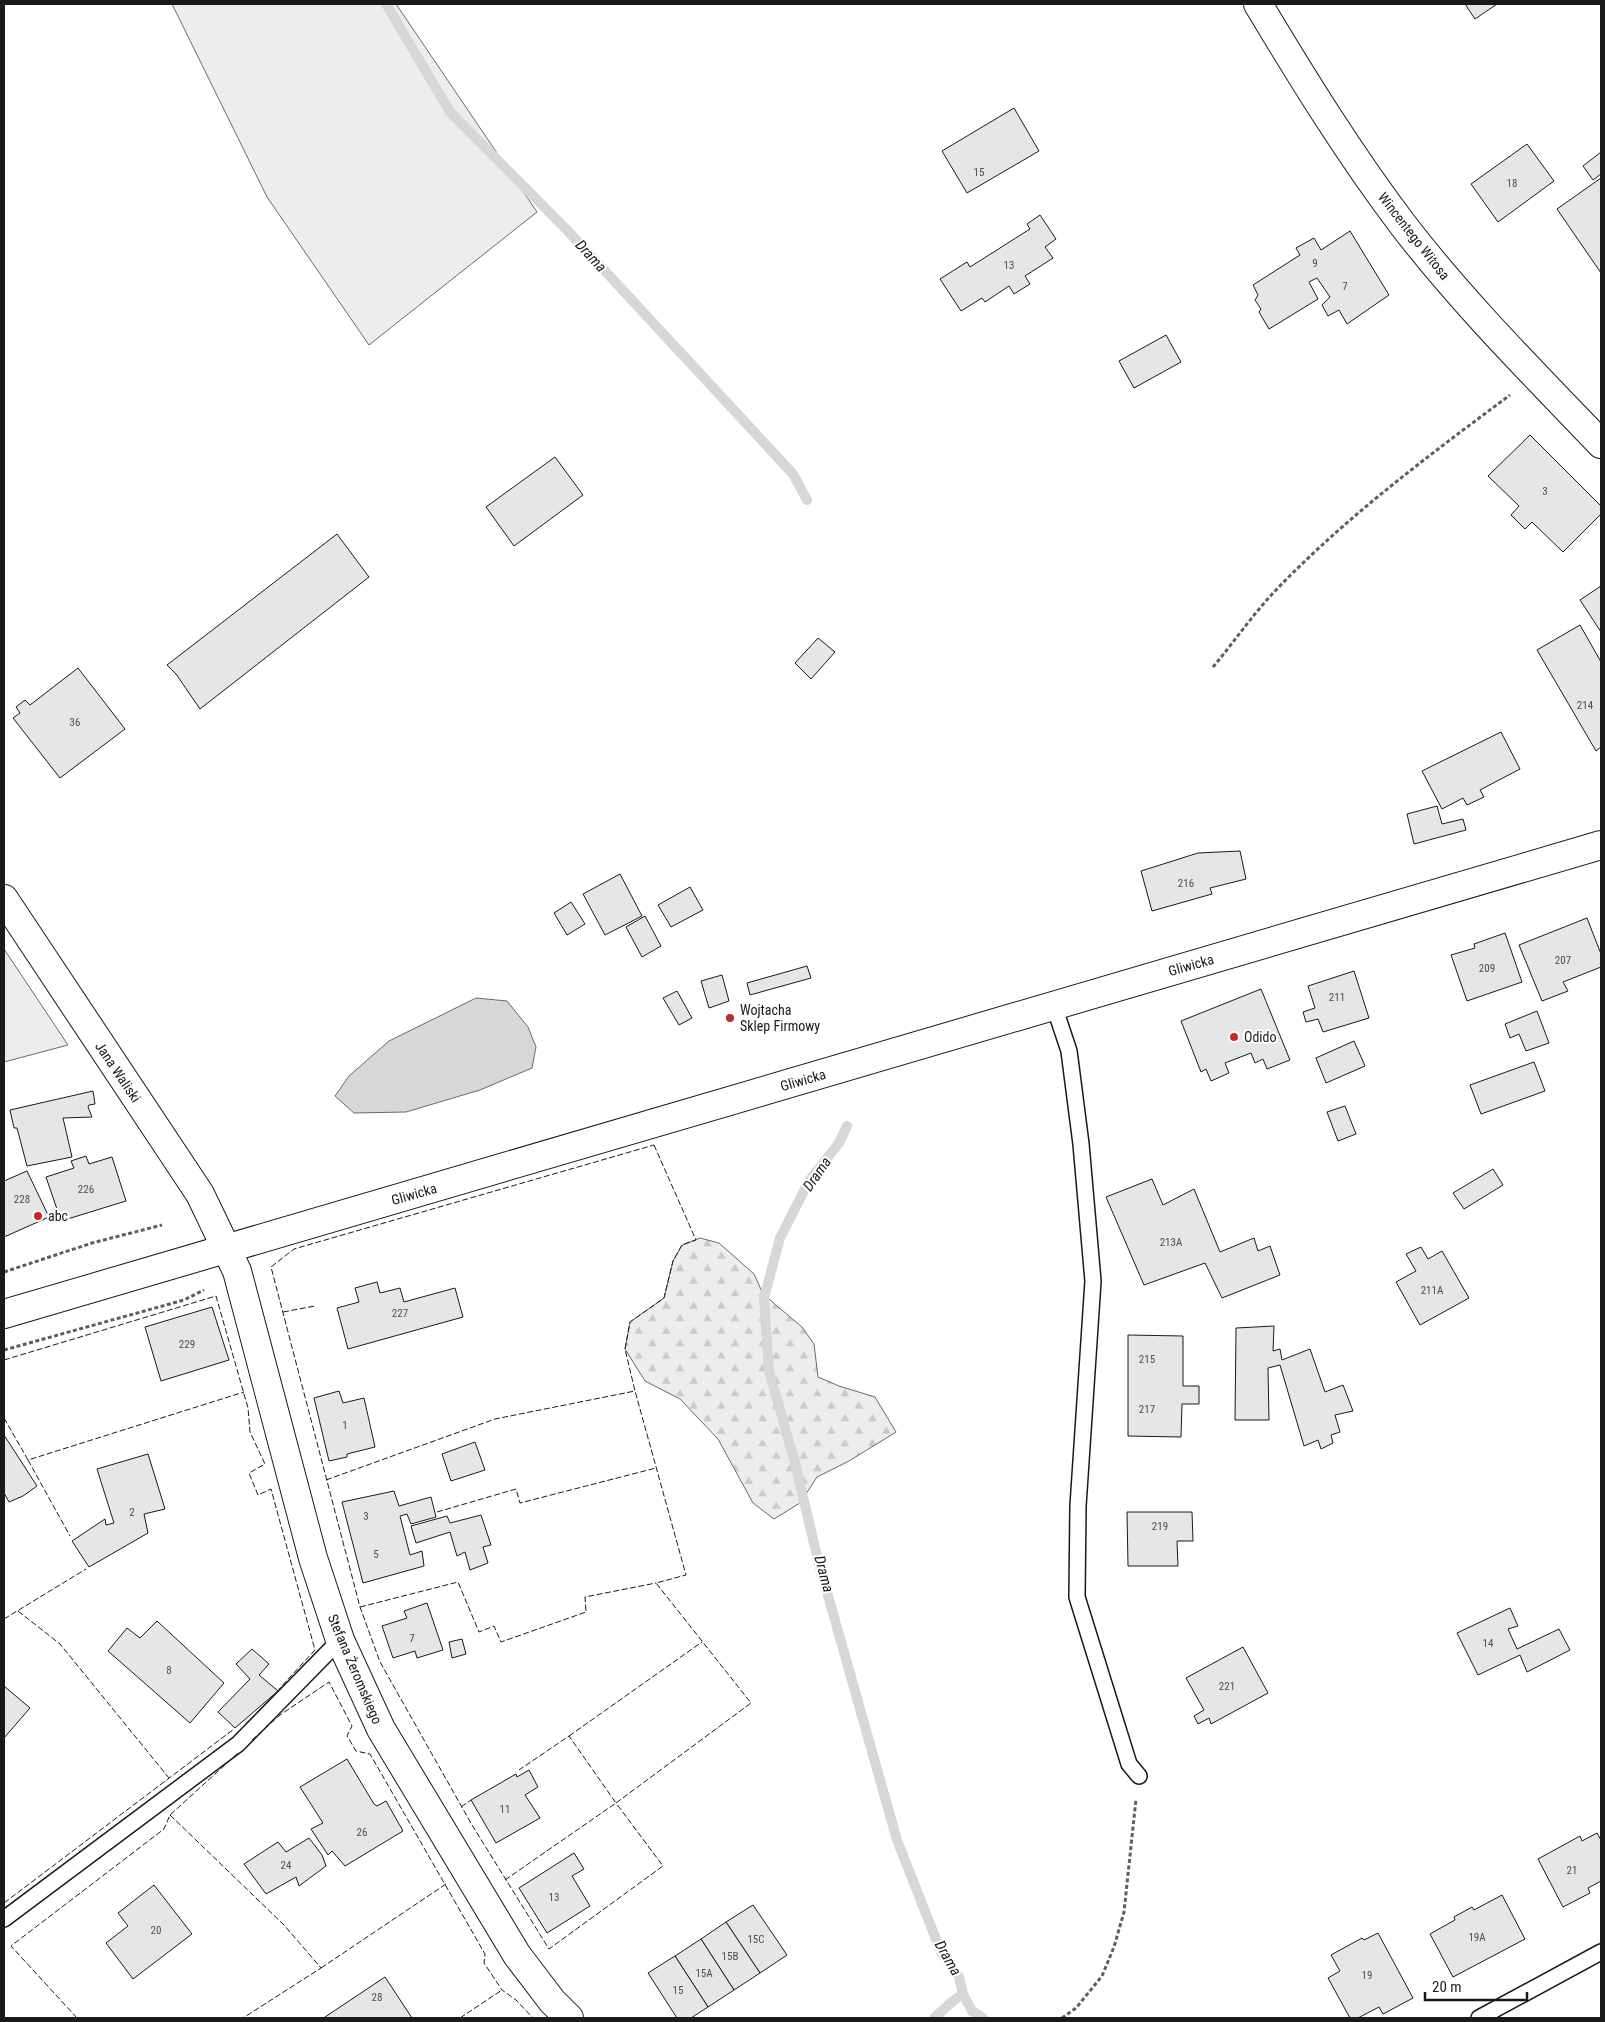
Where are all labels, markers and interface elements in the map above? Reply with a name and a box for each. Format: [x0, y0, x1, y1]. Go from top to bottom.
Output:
house number: 15 [974, 166, 984, 179]
house number: 18 [1507, 177, 1517, 190]
street label: Wincentego Witosa [1375, 189, 1453, 283]
water label: Drama [572, 236, 610, 276]
house number: 9 [1312, 257, 1318, 270]
house number: 13 [1004, 259, 1014, 272]
house number: 7 [1342, 280, 1348, 293]
house number: 3 [1542, 485, 1548, 498]
house number: 214 [1577, 699, 1594, 712]
house number: 36 [70, 716, 80, 729]
house number: 216 [1178, 877, 1194, 890]
street label: Gliwicka [1166, 951, 1216, 979]
house number: 207 [1555, 954, 1571, 967]
house number: 209 [1479, 962, 1495, 975]
house number: 211 [1329, 991, 1345, 1004]
place label: Wojtacha Sklep Firmowy [740, 1002, 820, 1034]
marker: Wojtacha Sklep Firmowy [724, 1012, 736, 1024]
place label: Odido [1244, 1029, 1277, 1045]
marker: Odido [1228, 1031, 1240, 1043]
street label: Jana Waliski [92, 1039, 144, 1105]
street label: Gliwicka [778, 1066, 828, 1094]
water label: Drama [799, 1154, 835, 1194]
street label: Gliwicka [389, 1180, 439, 1208]
house number: 226 [78, 1183, 94, 1196]
house number: 228 [14, 1193, 30, 1206]
place label: abc [48, 1208, 68, 1224]
marker: abc [32, 1210, 44, 1222]
house number: 213A [1160, 1236, 1183, 1249]
house number: 211A [1421, 1284, 1444, 1297]
house number: 227 [392, 1307, 408, 1320]
house number: 229 [179, 1338, 195, 1351]
house number: 215 [1139, 1353, 1155, 1366]
house number: 217 [1139, 1403, 1155, 1416]
house number: 1 [342, 1419, 348, 1432]
house number: 2 [129, 1506, 135, 1519]
house number: 3 [363, 1510, 369, 1523]
house number: 219 [1152, 1520, 1168, 1533]
house number: 5 [373, 1548, 379, 1561]
water label: Drama [810, 1554, 838, 1594]
street label: Stefana Żeromskiego [325, 1612, 385, 1726]
house number: 7 [409, 1632, 415, 1645]
house number: 14 [1483, 1637, 1494, 1650]
house number: 8 [166, 1664, 172, 1677]
house number: 221 [1219, 1680, 1235, 1693]
house number: 11 [500, 1803, 510, 1816]
house number: 26 [357, 1826, 367, 1839]
house number: 24 [281, 1859, 292, 1872]
house number: 21 [1567, 1864, 1577, 1877]
house number: 13 [549, 1891, 559, 1904]
house number: 20 [151, 1924, 161, 1937]
house number: 19A [1468, 1931, 1486, 1944]
house number: 15C [747, 1933, 765, 1946]
water label: Drama [931, 1937, 965, 1979]
house number: 15B [722, 1950, 738, 1963]
house number: 15A [695, 1967, 713, 1980]
house number: 19 [1362, 1969, 1372, 1982]
scale bar [1425, 1970, 1528, 2002]
text: 20 m [1432, 1978, 1462, 1996]
house number: 15 [673, 1984, 683, 1997]
house number: 28 [372, 1991, 382, 2004]

